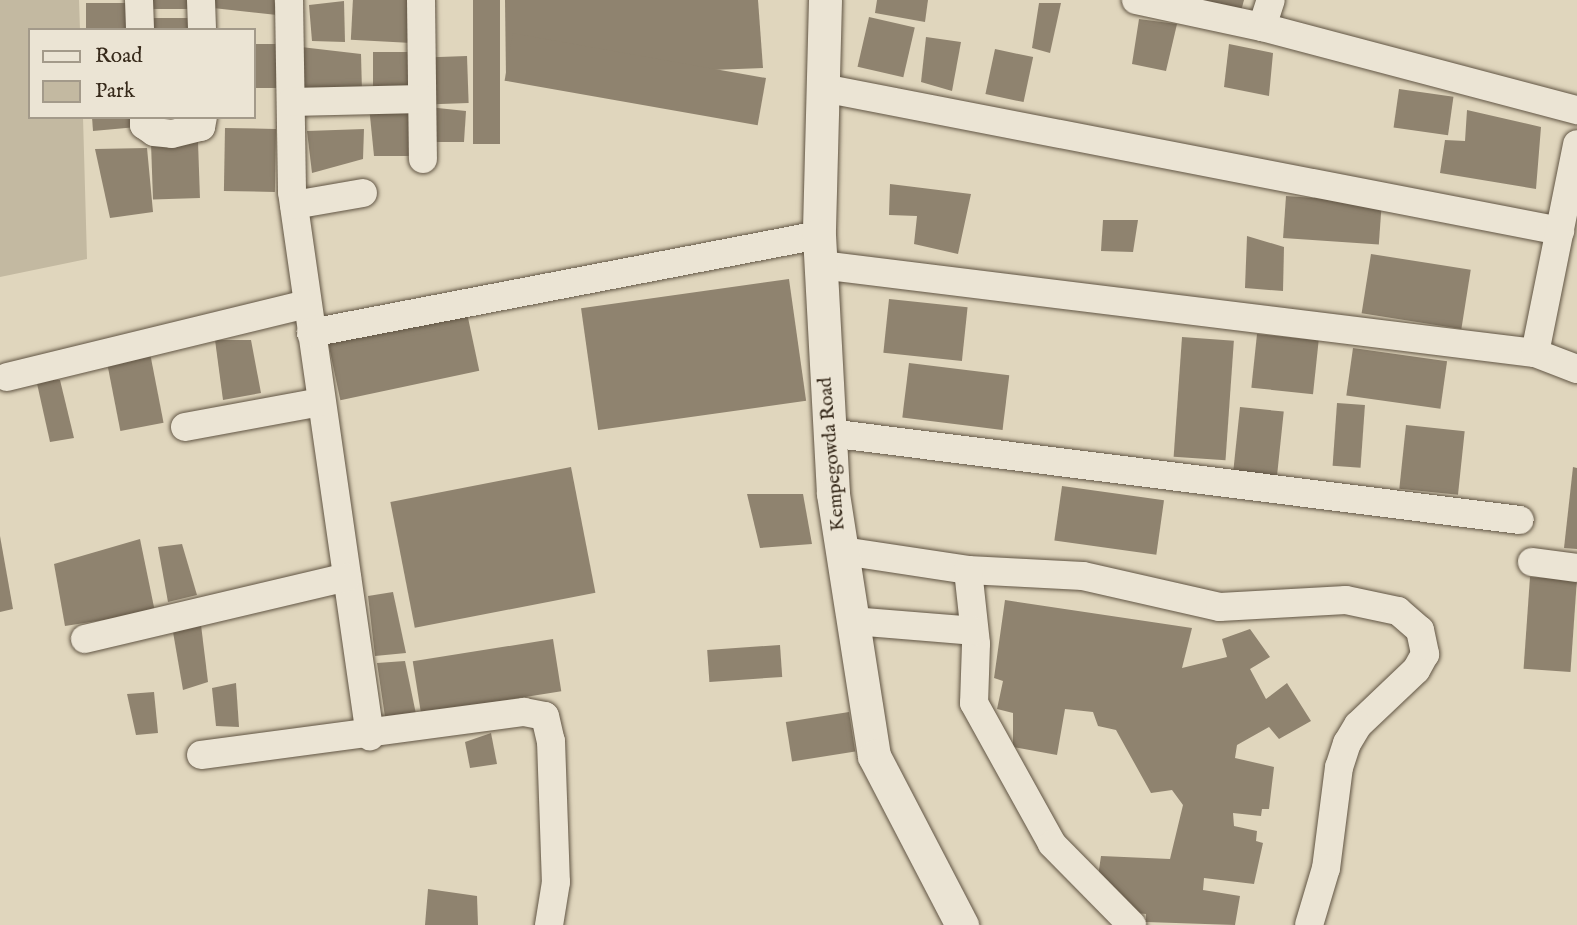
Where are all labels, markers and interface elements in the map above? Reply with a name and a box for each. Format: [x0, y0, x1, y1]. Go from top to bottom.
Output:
legend [28, 28, 256, 119]
text: Road [95, 43, 142, 70]
text: Park [95, 78, 135, 105]
street label: Kempegowda Road [815, 376, 851, 532]

